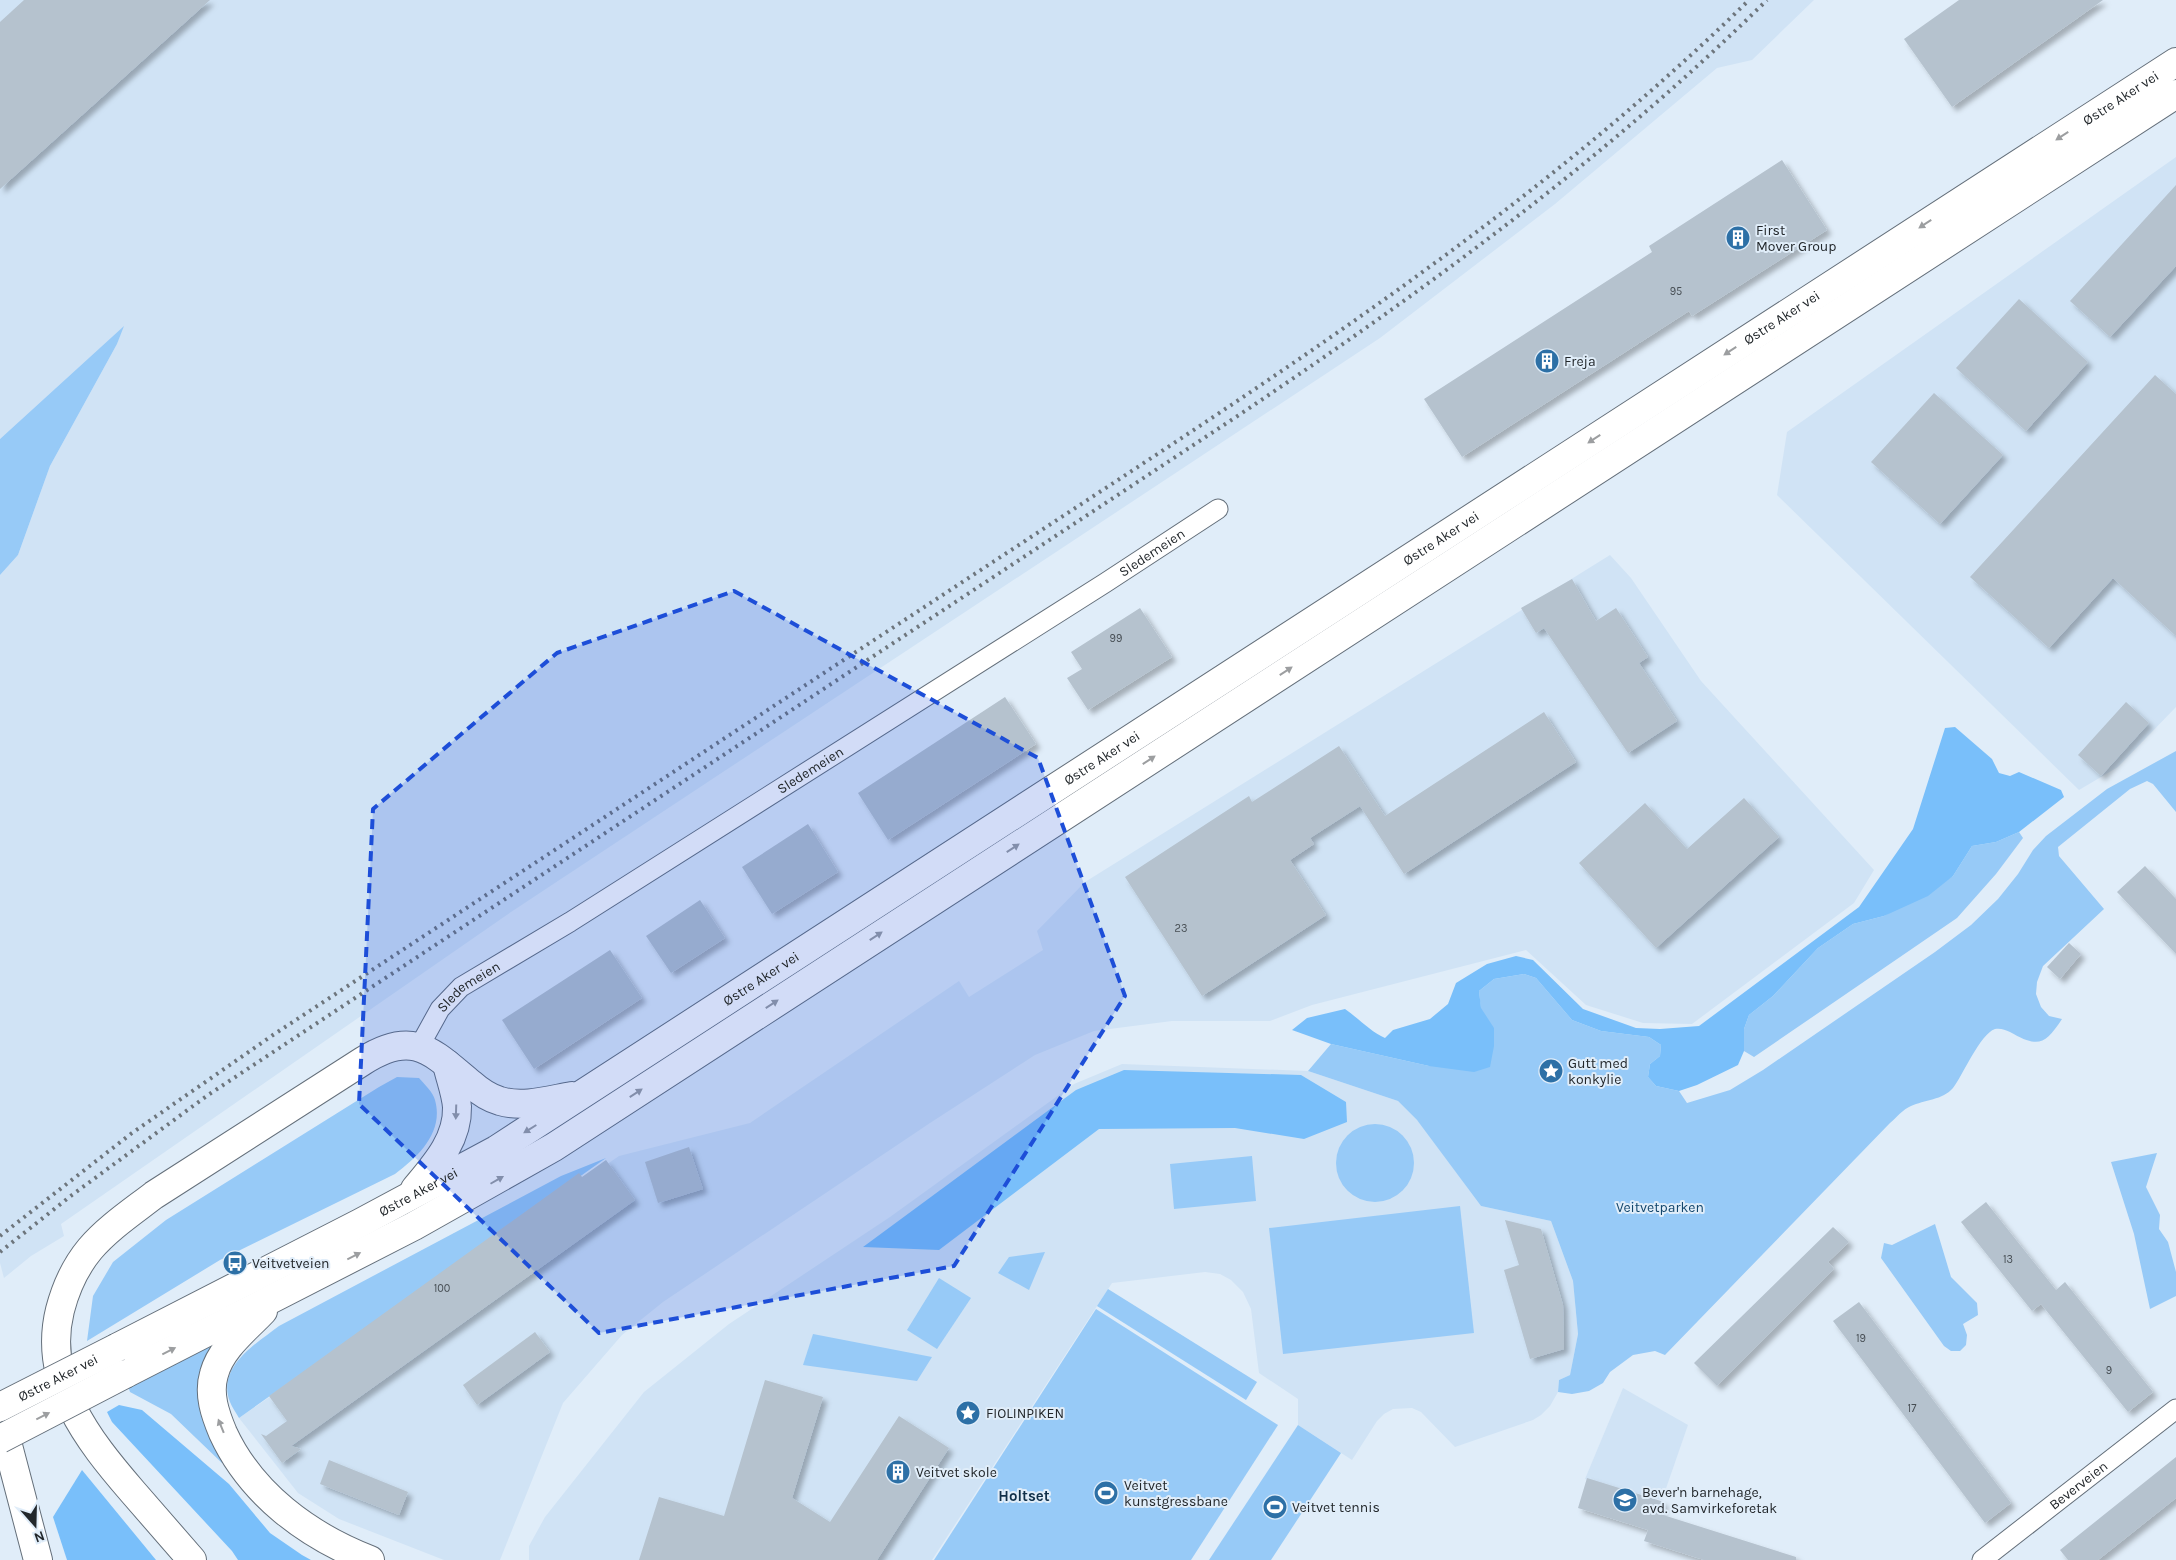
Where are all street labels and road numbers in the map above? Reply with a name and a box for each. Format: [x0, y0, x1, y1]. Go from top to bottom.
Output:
street label: Østre Aker vei [2080, 67, 2162, 129]
street label: Østre Aker vei [1740, 287, 1823, 348]
street label: Østre Aker vei [1400, 507, 1482, 569]
street label: Sledemeien [1116, 525, 1188, 580]
street label: Østre Aker vei [1061, 727, 1143, 789]
street label: Sledemeien [774, 743, 846, 797]
street label: Østre Aker vei [720, 948, 802, 1009]
street label: Sledemeien [433, 957, 503, 1016]
street label: Østre Aker vei [376, 1164, 461, 1220]
street label: Østre Aker vei [15, 1350, 101, 1405]
street label: Beverveien [2046, 1457, 2111, 1513]

